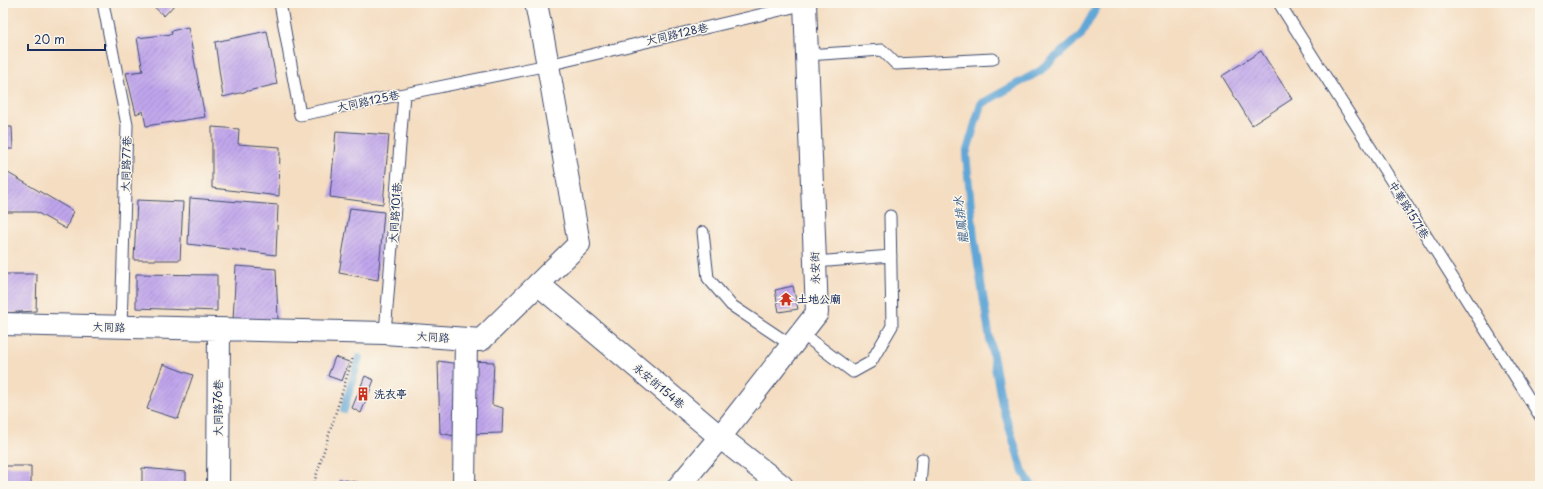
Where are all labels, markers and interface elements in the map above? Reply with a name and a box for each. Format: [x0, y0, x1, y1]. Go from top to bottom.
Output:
street label: 大同路128巷 [644, 18, 710, 49]
scale bar [28, 26, 105, 52]
text: 20 m [34, 30, 65, 48]
street label: 大同路125巷 [335, 86, 401, 115]
street label: 大同路77巷 [116, 136, 135, 192]
street label: 中華路1571巷 [1385, 177, 1434, 242]
street label: 大同路101巷 [384, 182, 405, 244]
water label: 龍鳳排水 [948, 194, 972, 245]
street label: 永安街 [805, 250, 824, 285]
place label: 土地公廟 [797, 290, 841, 307]
temple icon: 土地公廟 [778, 291, 794, 307]
street label: 大同路 [92, 317, 126, 336]
street label: 大同路 [416, 327, 450, 346]
street label: 永安街154巷 [630, 359, 689, 412]
street label: 大同路76巷 [209, 379, 226, 437]
place label: 洗衣亭 [374, 385, 407, 402]
building icon: 洗衣亭 [355, 386, 371, 402]

